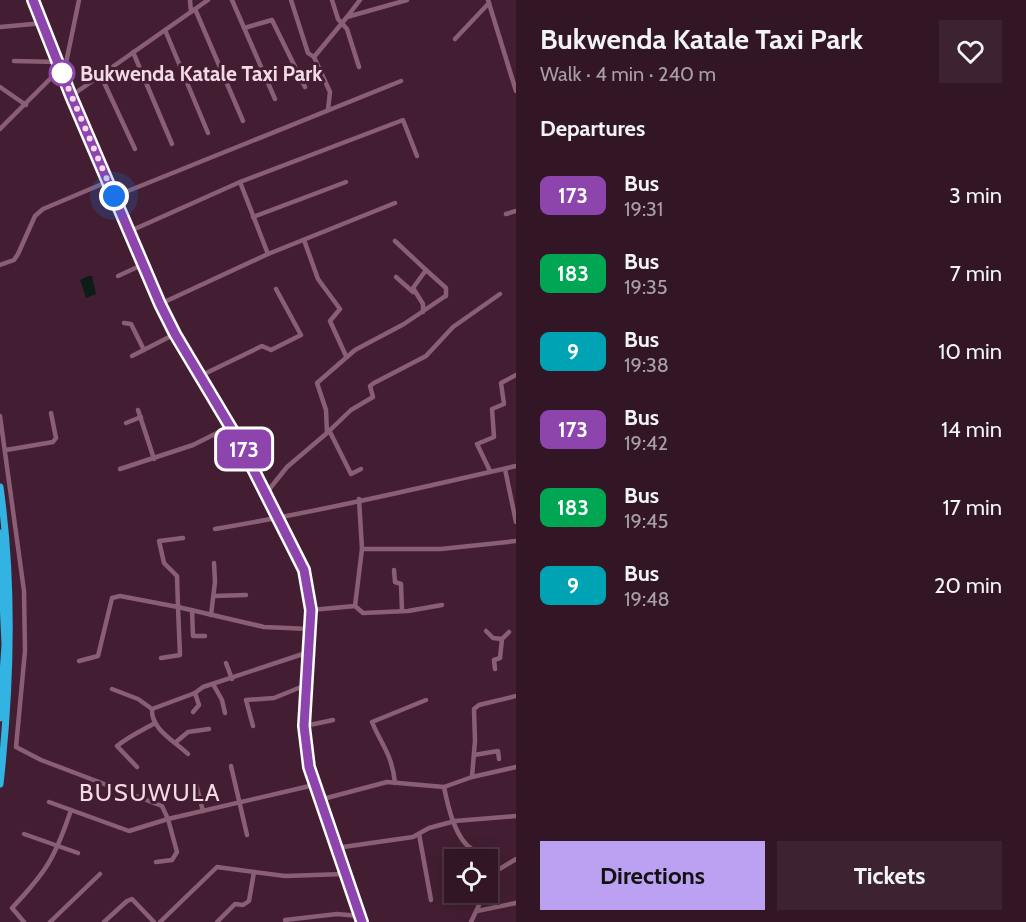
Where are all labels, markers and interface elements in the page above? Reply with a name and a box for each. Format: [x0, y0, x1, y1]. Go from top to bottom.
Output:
button: heart [939, 20, 1002, 83]
text: Bukwenda Katale Taxi Park [540, 22, 863, 56]
marker: Bukwenda Katale Taxi Park [49, 60, 75, 86]
place label: Bukwenda Katale Taxi Park [80, 61, 323, 86]
text: Walk · 4 min · 240 m [540, 62, 716, 86]
text: Departures [540, 115, 645, 142]
text: Bus [624, 170, 659, 197]
your location [99, 181, 129, 211]
text: 3 min [949, 182, 1002, 209]
text: 173 [558, 183, 588, 208]
text: 19:31 [624, 197, 663, 221]
text: Bus [624, 248, 659, 275]
text: 7 min [950, 260, 1002, 287]
text: 183 [557, 261, 589, 286]
text: 19:35 [624, 275, 668, 299]
text: Bus [624, 326, 659, 353]
text: 10 min [938, 338, 1002, 365]
text: 9 [567, 339, 579, 364]
text: 19:38 [624, 353, 669, 377]
text: Bus [624, 404, 659, 431]
text: 14 min [941, 416, 1002, 443]
text: 173 [558, 417, 588, 442]
line badge: 173 [210, 430, 278, 468]
text: 19:42 [624, 431, 668, 455]
text: 173 [229, 437, 259, 462]
text: Bus [624, 482, 659, 509]
text: 17 min [943, 494, 1002, 521]
text: 183 [557, 495, 589, 520]
text: 19:45 [624, 509, 668, 533]
text: Bus [624, 560, 659, 587]
text: 20 min [934, 572, 1002, 599]
text: 9 [567, 573, 579, 598]
text: 19:48 [624, 587, 670, 611]
district label: BUSUWULA [79, 778, 221, 807]
button: Directions [540, 841, 765, 910]
button: Tickets [777, 841, 1002, 910]
map controls [444, 849, 498, 903]
button: locate [444, 849, 498, 903]

